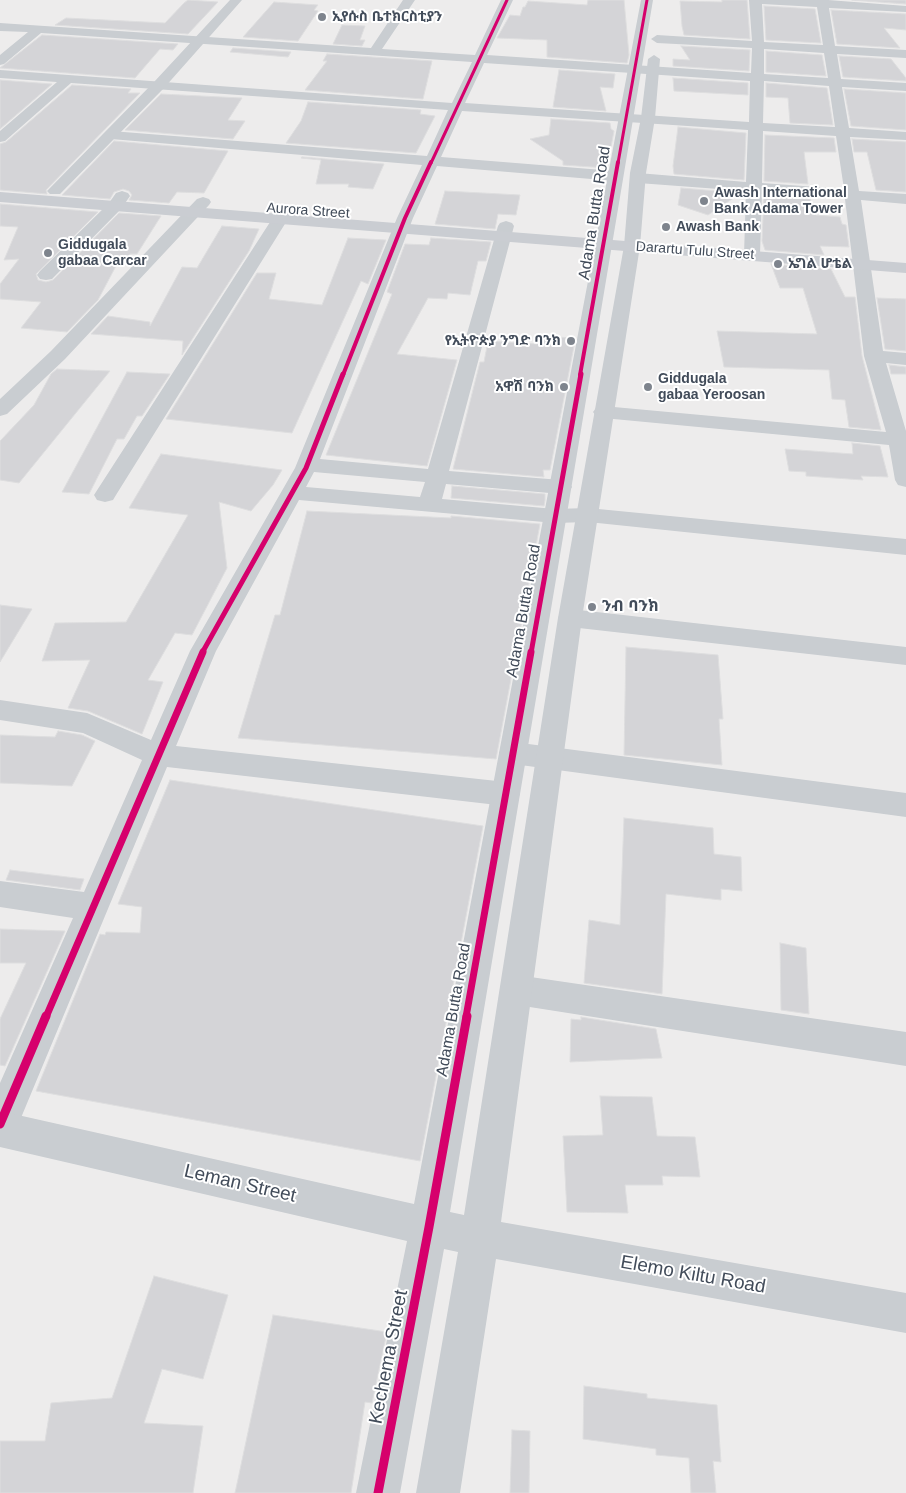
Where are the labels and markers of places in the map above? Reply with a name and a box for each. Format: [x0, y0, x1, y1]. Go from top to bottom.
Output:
place label: ኢየሱስ ቤተክርስቲያን [332, 9, 442, 25]
marker: ኢየሱስ ቤተክርስቲያን [316, 11, 328, 23]
place label: Awash International Bank Adama Tower [714, 185, 847, 218]
marker: Awash International Bank Adama Tower [698, 195, 710, 207]
place label: Awash Bank [676, 219, 759, 235]
marker: Awash Bank [660, 221, 672, 233]
place label: Giddugala gabaa Carcar [58, 237, 147, 270]
marker: Giddugala gabaa Carcar [42, 247, 54, 259]
place label: ኤግል ሆቴል [788, 256, 852, 272]
marker: ኤግል ሆቴል [772, 258, 784, 270]
place label: የኢትዮጵያ ንግድ ባንክ [445, 333, 561, 349]
marker: የኢትዮጵያ ንግድ ባንክ [565, 335, 577, 347]
place label: Giddugala gabaa Yeroosan [658, 371, 765, 404]
place label: አዋሽ ባንክ [495, 379, 554, 395]
marker: አዋሽ ባንክ [558, 381, 570, 393]
marker: Giddugala gabaa Yeroosan [642, 381, 654, 393]
place label: ንብ ባንክ [602, 597, 659, 617]
marker: ንብ ባንክ [586, 601, 598, 613]

